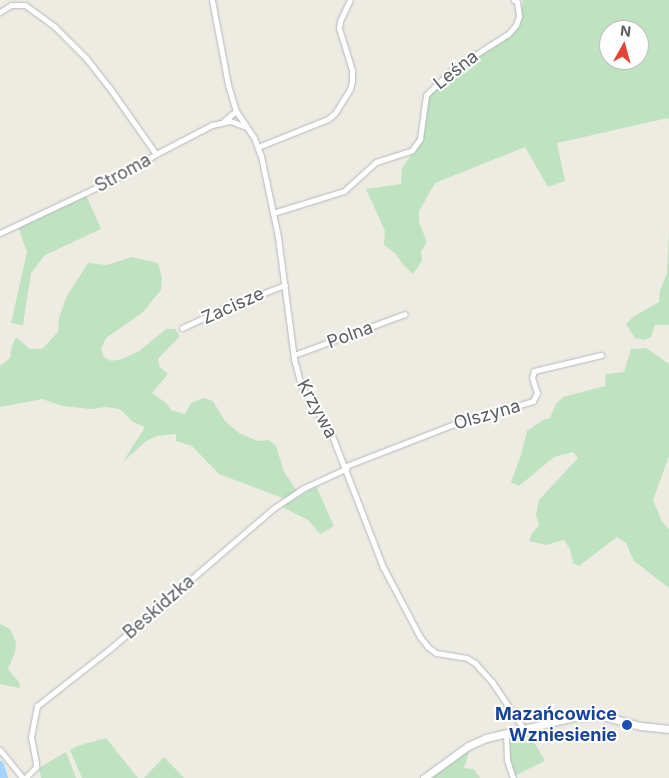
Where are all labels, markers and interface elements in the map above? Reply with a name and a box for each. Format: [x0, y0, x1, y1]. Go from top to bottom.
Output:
north arrow [599, 20, 649, 70]
text: N [619, 22, 632, 40]
street label: Leśna [429, 46, 483, 94]
street label: Stroma [91, 149, 155, 197]
street label: Zacisze [199, 283, 267, 329]
street label: Polna [324, 317, 376, 353]
street label: Krzywa [292, 376, 342, 442]
street label: Olszyna [451, 395, 523, 435]
street label: Beskidzka [119, 570, 199, 644]
place label: Mazańcowice Wzniesienie [495, 704, 617, 746]
marker: Mazańcowice Wzniesienie [621, 719, 633, 731]

